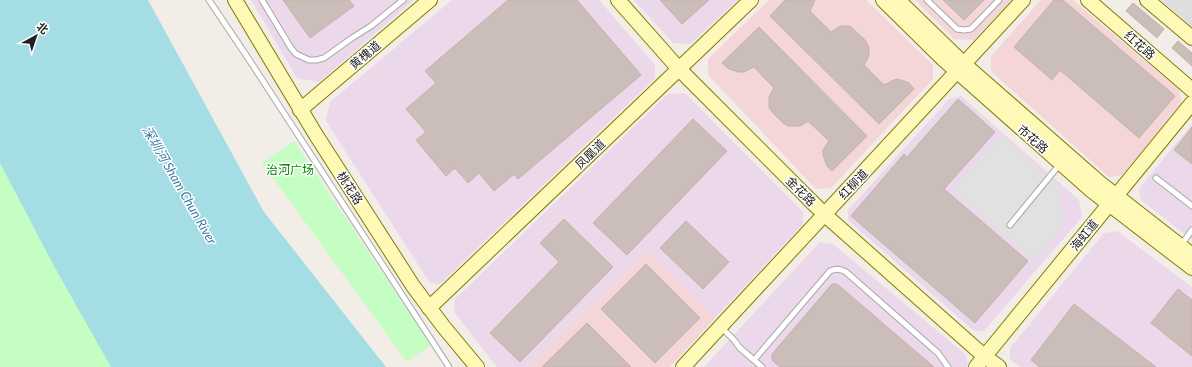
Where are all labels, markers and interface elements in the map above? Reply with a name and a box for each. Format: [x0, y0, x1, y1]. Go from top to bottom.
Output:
north arrow [16, 16, 56, 56]
text: 北 [34, 19, 51, 36]
street label: 红花路 [1121, 28, 1159, 62]
street label: 黄槐道 [346, 38, 384, 72]
street label: 市花路 [1014, 122, 1052, 156]
water label: 深圳河 Sham Chun River [139, 123, 221, 248]
street label: 凤凰道 [572, 136, 608, 172]
park label: 治河广场 [266, 162, 314, 177]
street label: 红柳道 [835, 166, 871, 202]
street label: 桃花路 [334, 169, 366, 207]
street label: 金花路 [783, 173, 819, 209]
street label: 海虹道 [1067, 216, 1101, 254]

